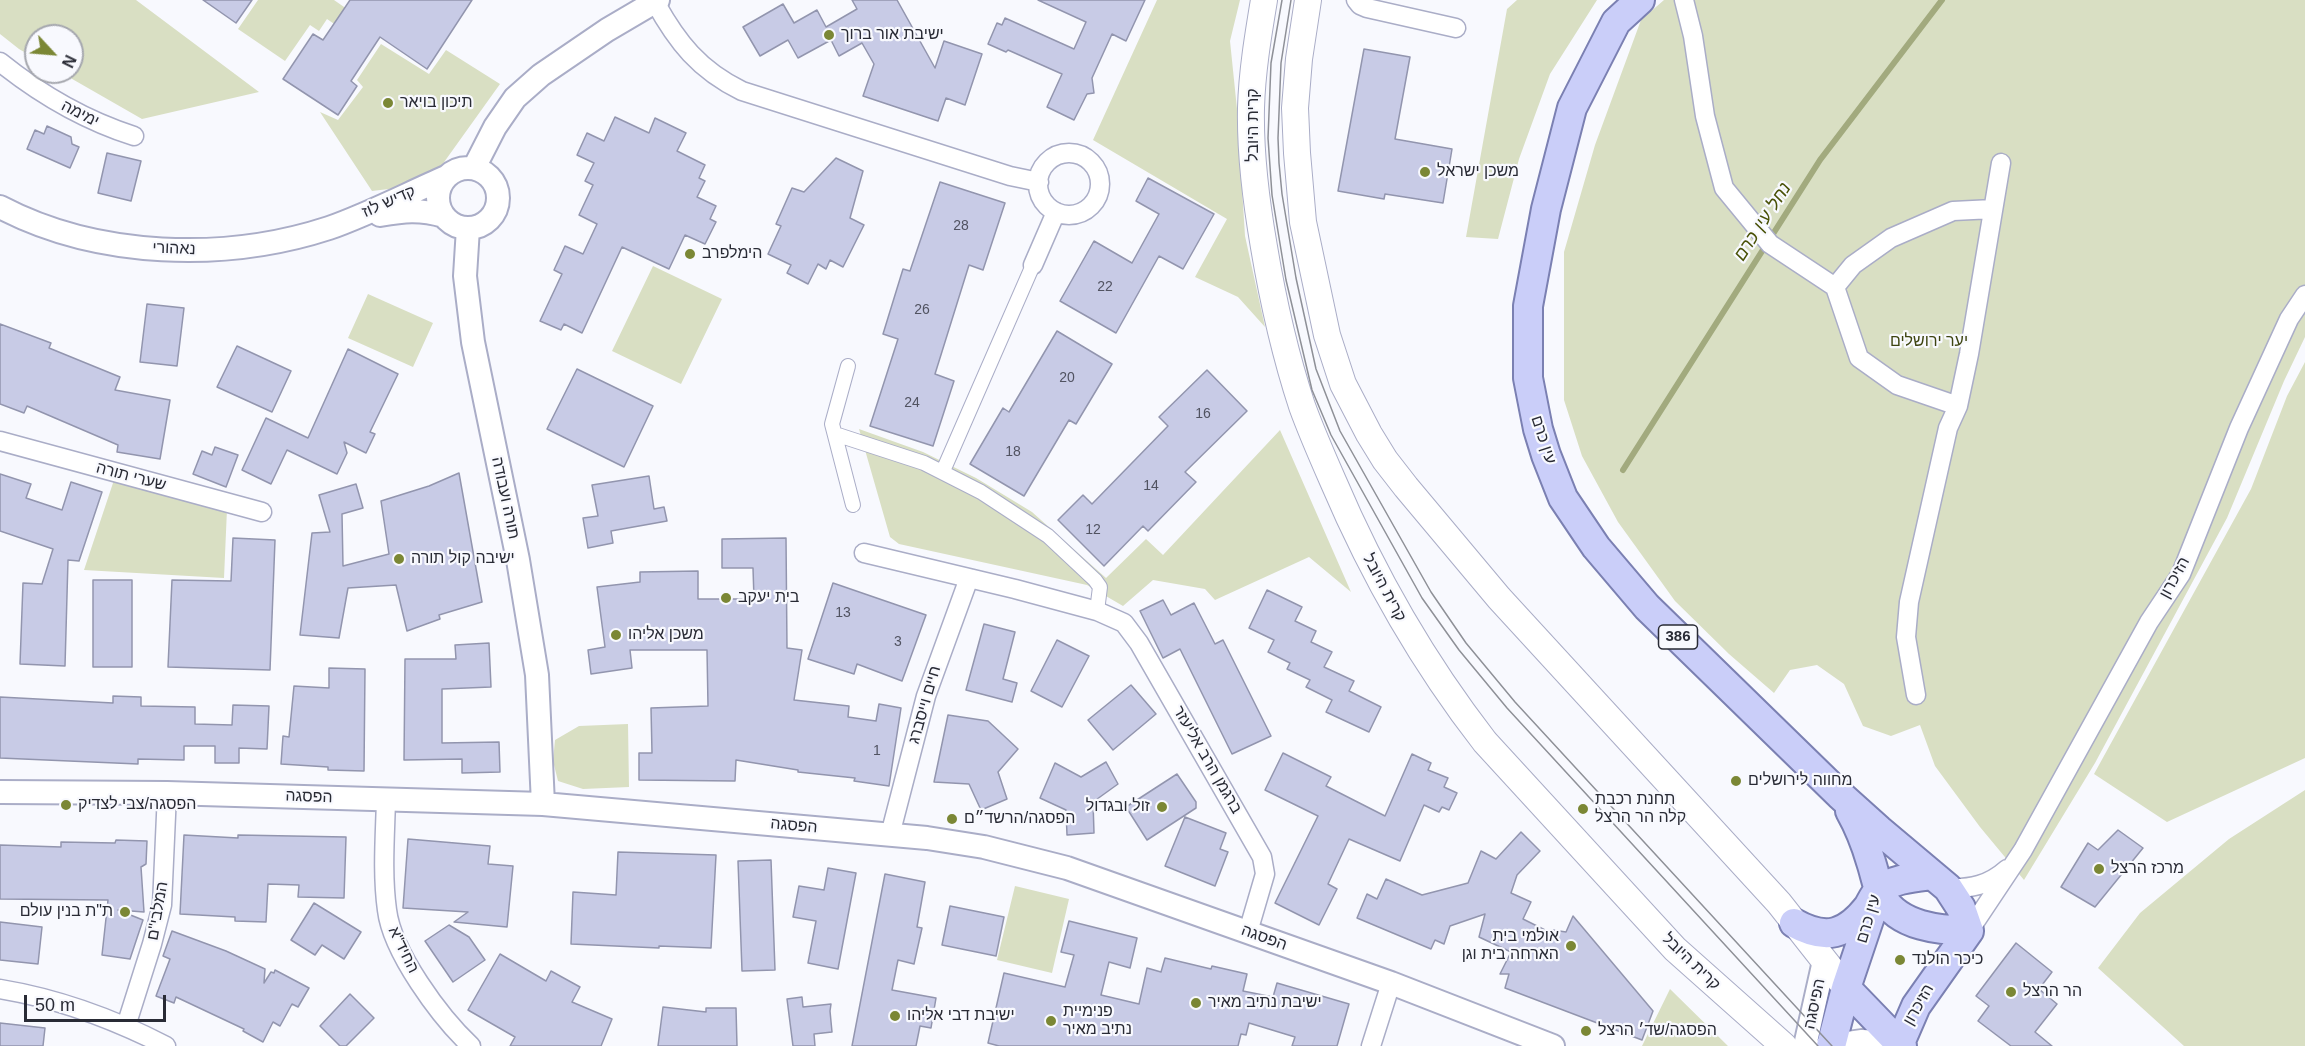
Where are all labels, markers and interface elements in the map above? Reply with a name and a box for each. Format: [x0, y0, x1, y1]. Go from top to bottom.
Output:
north arrow [24, 24, 84, 84]
place label: ישיבת אור ברוך [841, 25, 944, 45]
marker: ישיבת אור ברוך [822, 28, 836, 42]
text: N [59, 52, 79, 70]
street label: קרית היובל [1244, 88, 1264, 162]
place label: תיכון בויאר [400, 93, 473, 113]
street label: ימימה [58, 96, 102, 132]
marker: תיכון בויאר [381, 96, 395, 110]
place label: משכן ישראל [1437, 162, 1519, 182]
marker: משכן ישראל [1418, 165, 1432, 179]
water label: נחל עין כרם [1730, 179, 1796, 265]
street label: קדיש לוז [359, 182, 419, 222]
house number: 28 [953, 218, 969, 234]
street label: נאהורי [152, 239, 196, 259]
place label: הימלפרב [702, 244, 762, 264]
marker: הימלפרב [683, 247, 697, 261]
house number: 22 [1097, 279, 1113, 295]
house number: 26 [914, 302, 930, 318]
park label: יער ירושלים [1890, 332, 1968, 352]
house number: 20 [1059, 370, 1075, 386]
house number: 24 [904, 395, 920, 411]
house number: 16 [1195, 406, 1211, 422]
street label: עין כרם [1526, 414, 1560, 466]
house number: 18 [1005, 444, 1021, 460]
street label: תורה ועבודה [487, 455, 523, 541]
street label: שערי תורה [94, 458, 168, 496]
house number: 14 [1143, 478, 1159, 494]
house number: 12 [1085, 522, 1101, 538]
place label: ישיבה קול תורה [411, 549, 515, 569]
street label: קרית היובל [1358, 551, 1410, 625]
marker: ישיבה קול תורה [392, 552, 406, 566]
street label: הזיכרון [2156, 554, 2194, 602]
place label: בית יעקב [738, 588, 799, 608]
marker: בית יעקב [719, 591, 733, 605]
house number: 13 [835, 605, 851, 621]
place label: משכן אליהו [628, 625, 704, 645]
road number: 386 [1658, 625, 1698, 649]
marker: משכן אליהו [609, 628, 623, 642]
house number: 3 [894, 634, 902, 650]
street label: חיים וייסברג [905, 664, 945, 746]
street label: ברגמן הרב אליעזר [1168, 703, 1246, 817]
house number: 1 [873, 743, 881, 759]
place label: מחווה לירושלים [1748, 771, 1853, 791]
marker: מחווה לירושלים [1729, 774, 1743, 788]
street label: הפסגה [285, 787, 333, 807]
place label: תחנת רכבת קלה הר הרצל [1595, 790, 1686, 828]
place label: הפסגה/צבי לצדיק [78, 795, 196, 815]
place label: זול ובגדול [1086, 797, 1150, 817]
marker: הפסגה/צבי לצדיק [59, 798, 73, 812]
marker: זול ובגדול [1155, 800, 1169, 814]
marker: תחנת רכבת קלה הר הרצל [1576, 802, 1590, 816]
place label: הפסגה/הרשד״ם [964, 809, 1075, 829]
marker: הפסגה/הרשד״ם [945, 812, 959, 826]
street label: הפסגה [770, 814, 818, 838]
place label: מרכז הרצל [2111, 859, 2184, 879]
marker: מרכז הרצל [2092, 862, 2106, 876]
street label: המלבי"ם [143, 880, 173, 942]
street label: עין כרם [1853, 893, 1885, 945]
place label: ת"ת בנין עולם [20, 902, 113, 922]
marker: ת"ת בנין עולם [118, 905, 132, 919]
street label: הפסגה [1238, 921, 1290, 955]
street label: החיד"א [384, 924, 422, 976]
place label: אולמי בית הארחה בית וגן [1462, 927, 1559, 965]
street label: קרית היובל [1658, 930, 1724, 994]
marker: אולמי בית הארחה בית וגן [1564, 939, 1578, 953]
place label: כיכר הולנד [1912, 950, 1983, 970]
marker: כיכר הולנד [1893, 953, 1907, 967]
street label: הפיסגה [1800, 977, 1830, 1031]
street label: הזיכרון [1900, 981, 1938, 1029]
place label: הר הרצל [2023, 982, 2082, 1002]
scale bar [27, 983, 170, 1021]
marker: הר הרצל [2004, 985, 2018, 999]
place label: ישיבת נתיב מאיר [1208, 993, 1322, 1013]
text: 50 m [35, 995, 75, 1015]
marker: ישיבת נתיב מאיר [1189, 996, 1203, 1010]
place label: פנימיית נתיב מאיר [1063, 1002, 1132, 1040]
place label: ישיבת דבי אליהו [907, 1006, 1015, 1026]
marker: ישיבת דבי אליהו [888, 1009, 902, 1023]
marker: פנימיית נתיב מאיר [1044, 1014, 1058, 1028]
place label: הפסגה/שד׳ הרצל [1598, 1021, 1717, 1041]
marker: הפסגה/שד׳ הרצל [1579, 1024, 1593, 1038]

